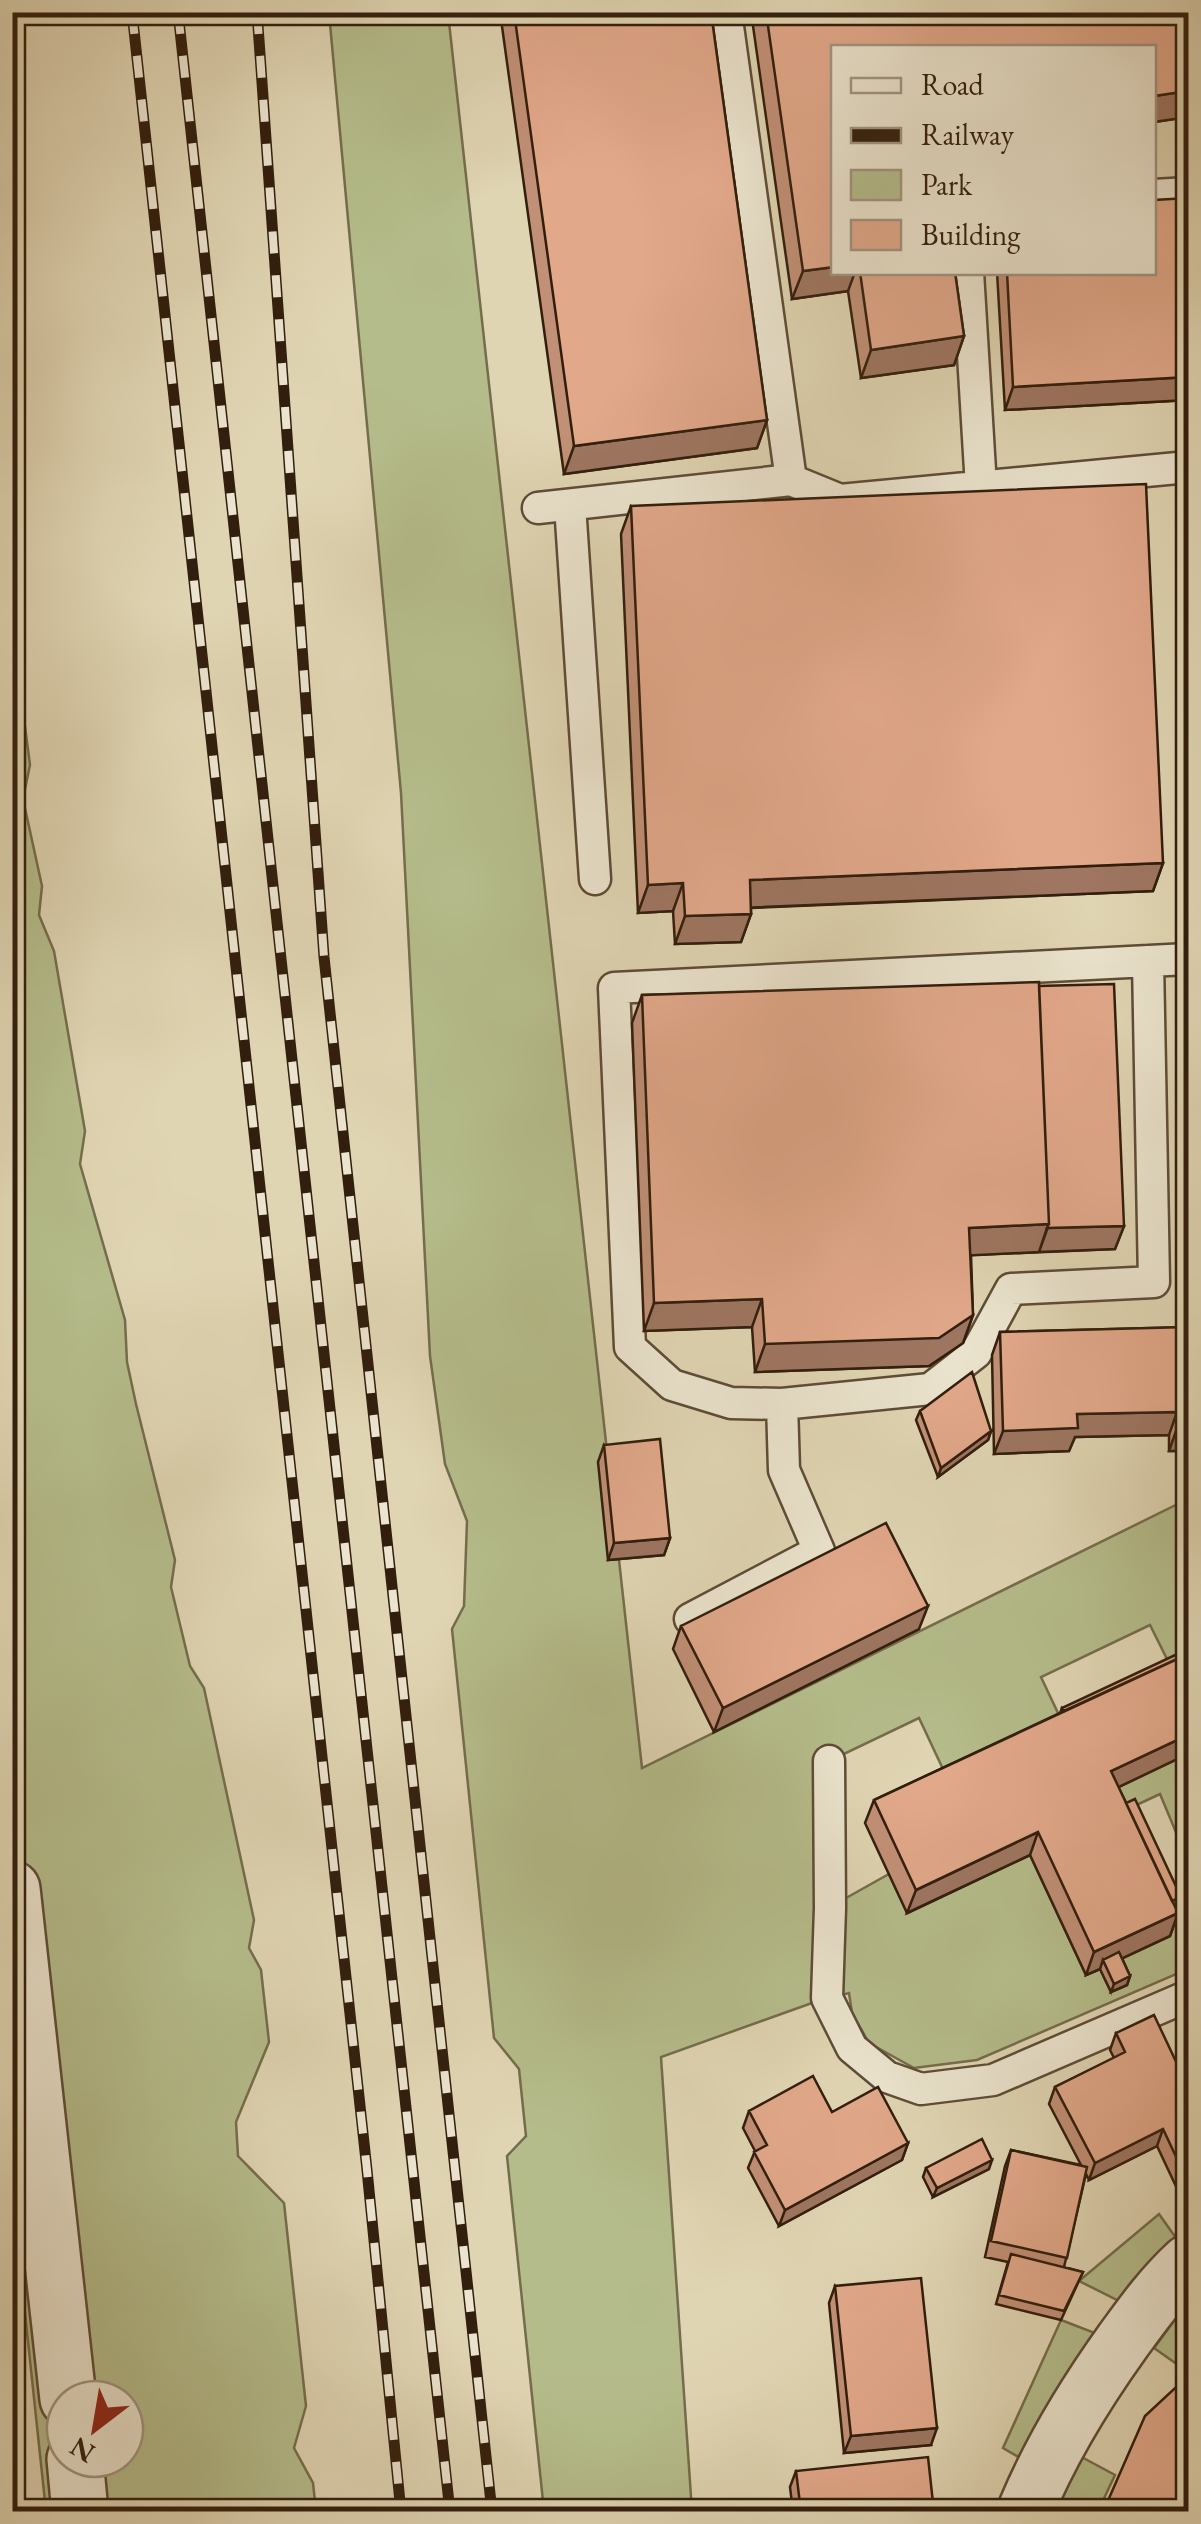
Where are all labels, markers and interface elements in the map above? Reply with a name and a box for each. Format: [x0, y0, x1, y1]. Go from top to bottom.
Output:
legend [831, 45, 1156, 275]
text: Road [921, 65, 985, 104]
text: Railway [921, 115, 1015, 154]
text: Park [921, 165, 973, 204]
text: Building [921, 215, 1021, 254]
north arrow [45, 2379, 145, 2479]
text: N [63, 2429, 101, 2472]

